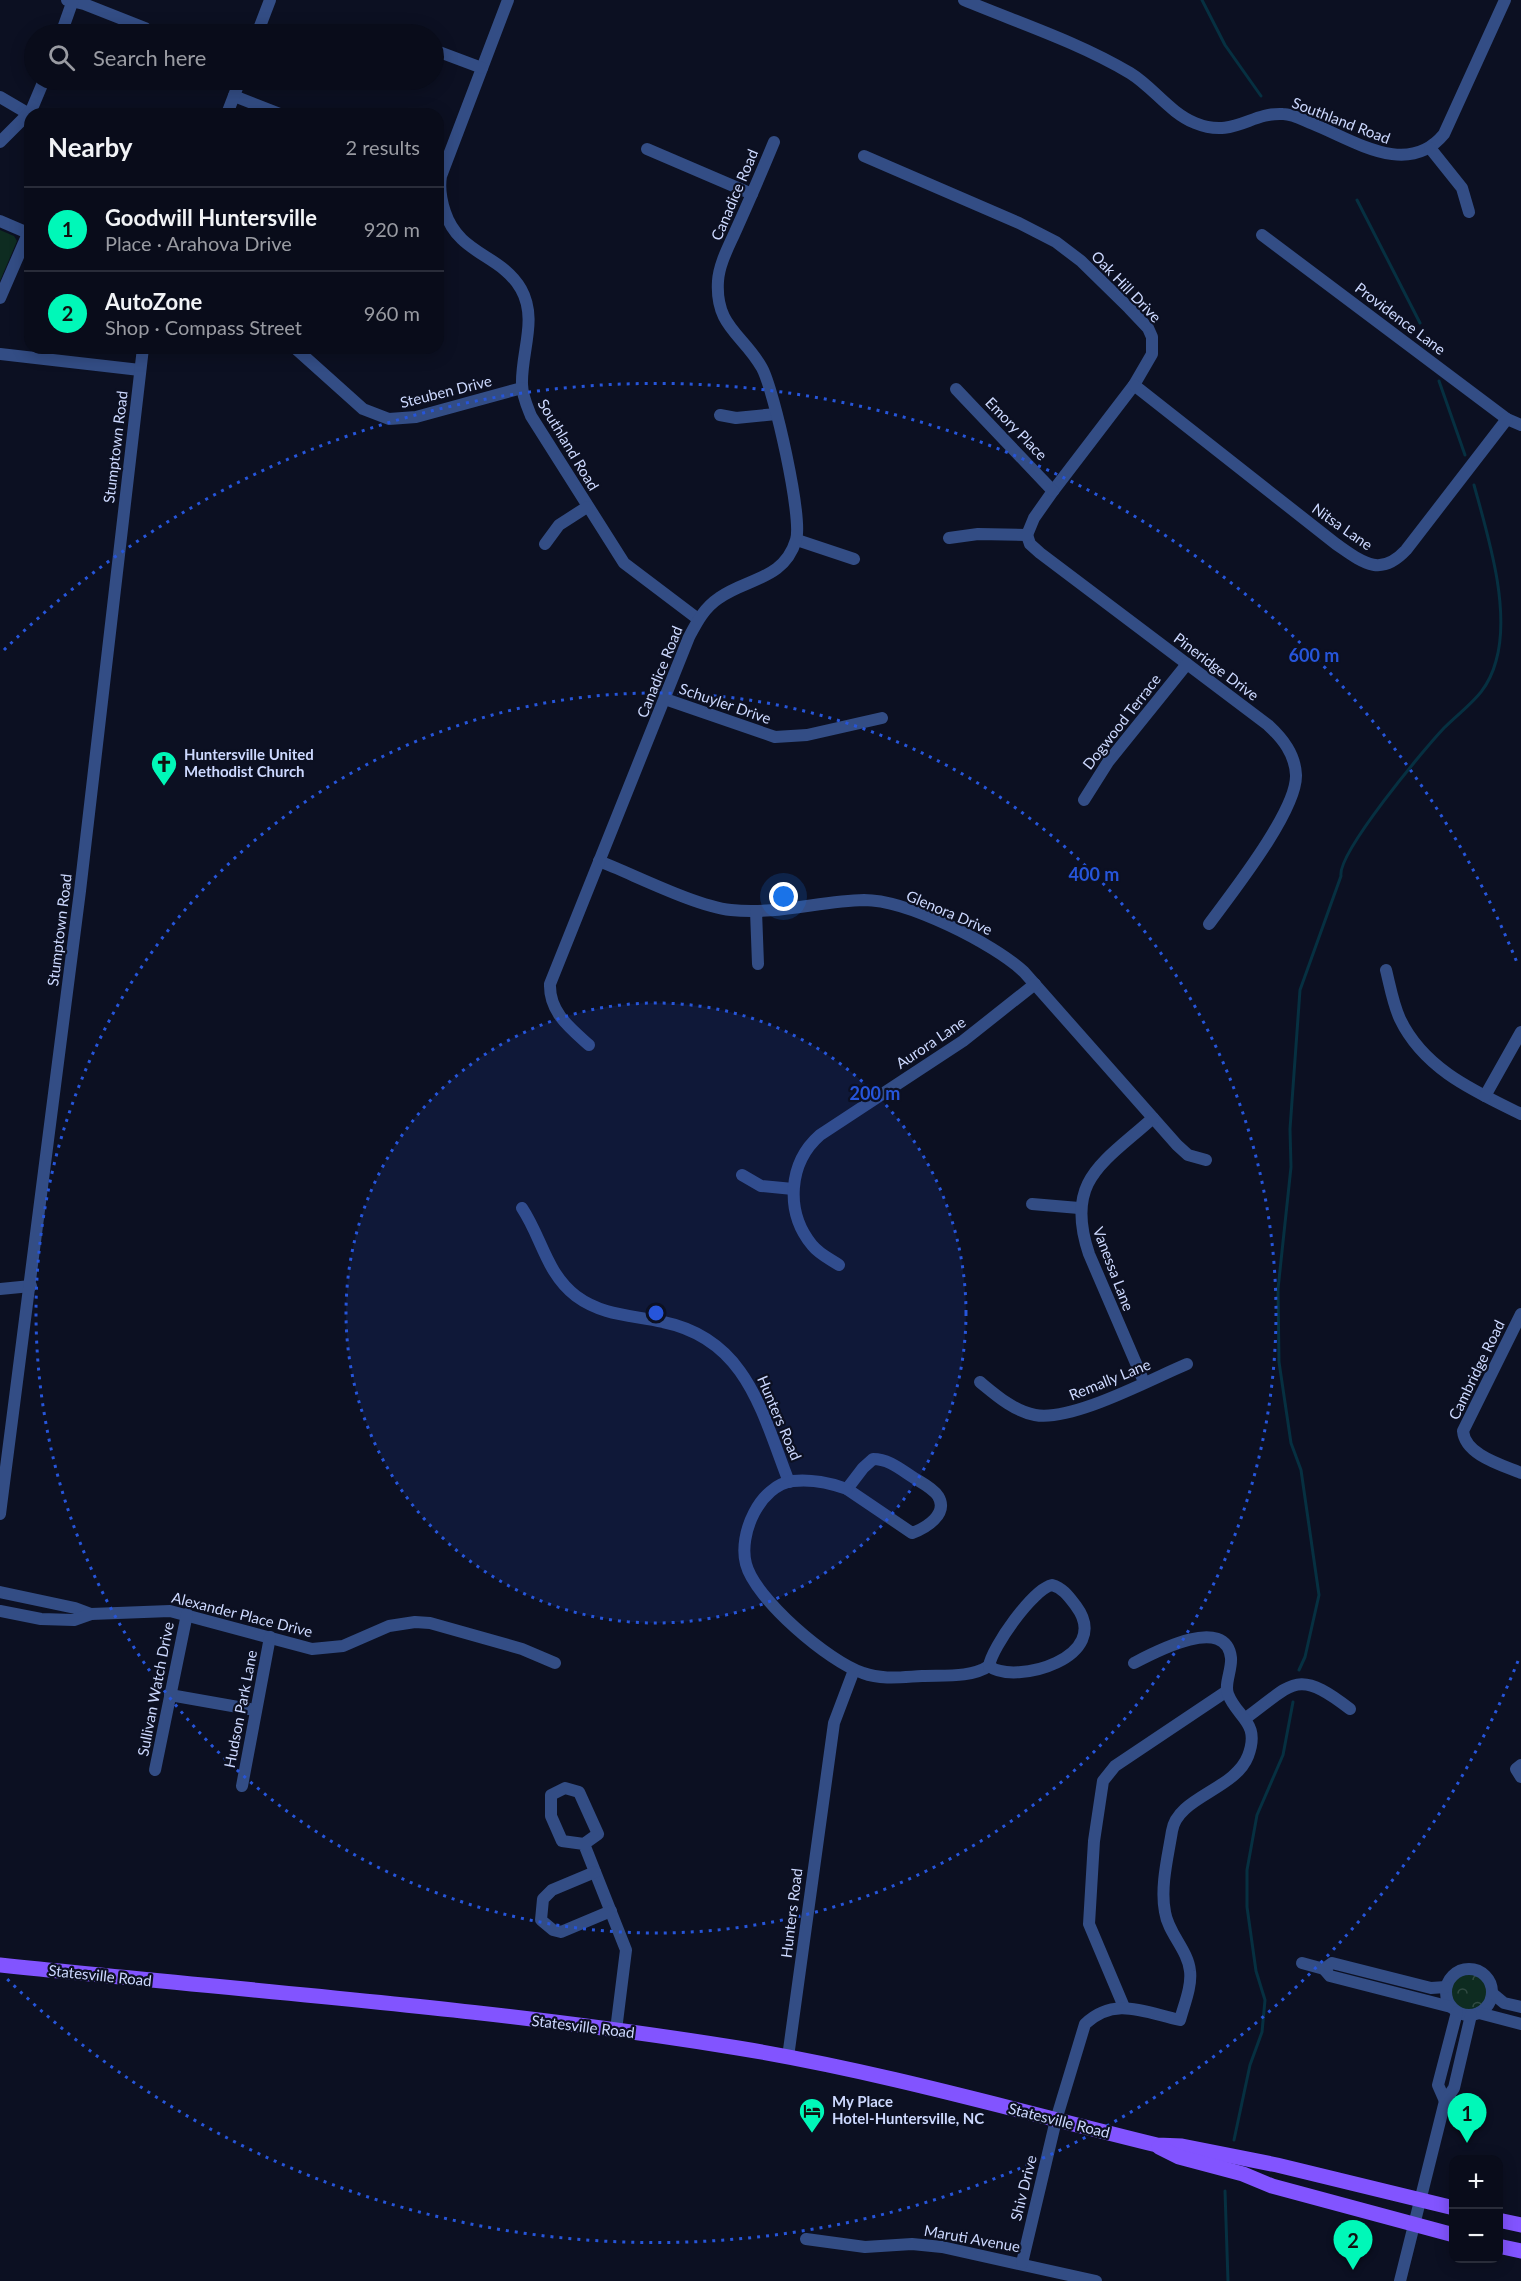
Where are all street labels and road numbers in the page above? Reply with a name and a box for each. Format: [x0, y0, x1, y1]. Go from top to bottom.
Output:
street label: Southland Road [1290, 93, 1393, 147]
street label: Canadice Road [707, 146, 761, 243]
street label: Oak Hill Drive [1088, 247, 1165, 326]
street label: Providence Lane [1352, 278, 1449, 358]
street label: Steuben Drive [398, 371, 493, 411]
street label: Stumptown Road [99, 390, 131, 504]
street label: Emory Place [982, 393, 1051, 464]
street label: Southland Road [534, 395, 603, 494]
street label: Nitsa Lane [1309, 499, 1376, 554]
street label: Canadice Road [632, 623, 686, 720]
street label: Pineridge Drive [1171, 628, 1263, 704]
street label: Dogwood Terrace [1078, 670, 1164, 773]
street label: Schuyler Drive [677, 679, 774, 727]
street label: Stumptown Road [43, 873, 75, 987]
street label: Glenora Drive [904, 886, 995, 938]
street label: Aurora Lane [892, 1012, 969, 1072]
street label: Vanessa Lane [1090, 1224, 1138, 1313]
street label: Cambridge Road [1444, 1317, 1508, 1422]
street label: Remally Lane [1066, 1355, 1153, 1404]
street label: Hunters Road [754, 1373, 806, 1463]
street label: Alexander Place Drive [170, 1588, 315, 1640]
street label: Sullivan Watch Drive [133, 1620, 177, 1758]
street label: Hudson Park Lane [220, 1648, 260, 1769]
street label: Hunters Road [777, 1867, 805, 1959]
street label: Statesville Road [48, 1961, 153, 1989]
street label: Statesville Road [531, 2011, 636, 2041]
street label: Statesville Road [1007, 2099, 1112, 2141]
street label: Shiv Drive [1006, 2153, 1040, 2222]
street label: Maruti Avenue [923, 2221, 1022, 2255]

